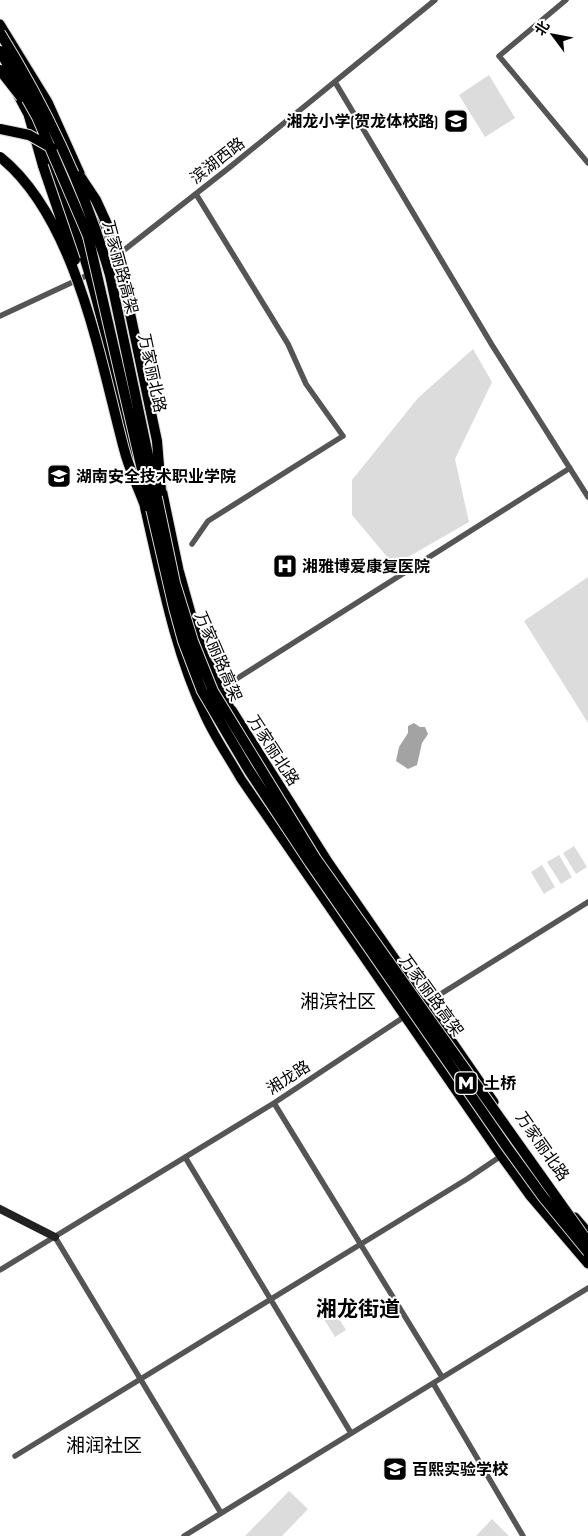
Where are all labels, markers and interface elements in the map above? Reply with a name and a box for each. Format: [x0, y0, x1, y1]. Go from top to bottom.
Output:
north arrow [528, 10, 578, 60]
text: 北 [531, 18, 553, 39]
school or university icon: 湘龙小学(贺龙体校路) [443, 108, 469, 134]
place label: 湘龙小学(贺龙体校路) [287, 112, 438, 132]
street label: 滨湖西路 [187, 134, 249, 188]
street label: 万家丽路高架 [98, 219, 141, 316]
street label: 万家丽北路 [134, 332, 169, 414]
school or university icon: 湖南安全技术职业学院 [46, 463, 72, 489]
place label: 湖南安全技术职业学院 [76, 468, 236, 487]
hospital icon: 湘雅博爱康复医院 [272, 553, 298, 579]
place label: 湘雅博爱康复医院 [302, 557, 430, 577]
street label: 万家丽路高架 [190, 609, 245, 704]
street label: 万家丽北路 [243, 712, 302, 790]
street label: 万家丽路高架 [395, 951, 467, 1040]
district label: 湘滨社区 [300, 991, 376, 1014]
street label: 湘龙路 [264, 1057, 314, 1099]
metro station icon: 土桥 [453, 1070, 479, 1096]
place label: 土桥 [484, 1075, 517, 1094]
street label: 万家丽北路 [511, 1109, 573, 1185]
district label: 湘龙街道 [316, 1297, 400, 1322]
district label: 湘润社区 [66, 1435, 142, 1458]
school or university icon: 百熙实验学校 [382, 1456, 408, 1482]
place label: 百熙实验学校 [412, 1460, 509, 1480]

